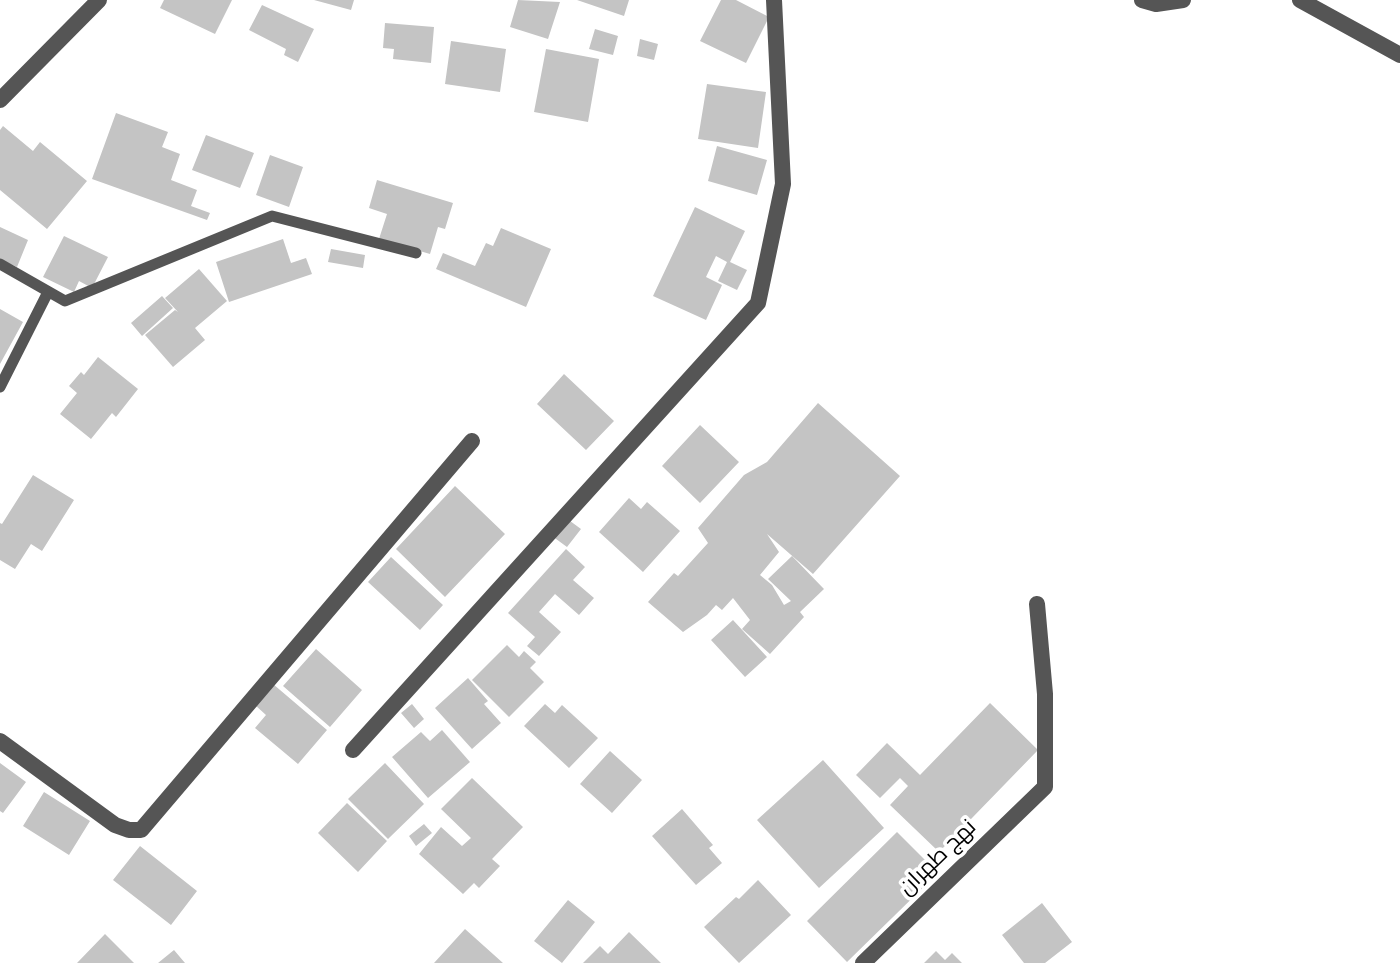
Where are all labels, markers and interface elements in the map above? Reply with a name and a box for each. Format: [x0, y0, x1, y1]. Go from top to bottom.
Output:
street label: نهج طهران [895, 816, 983, 902]

